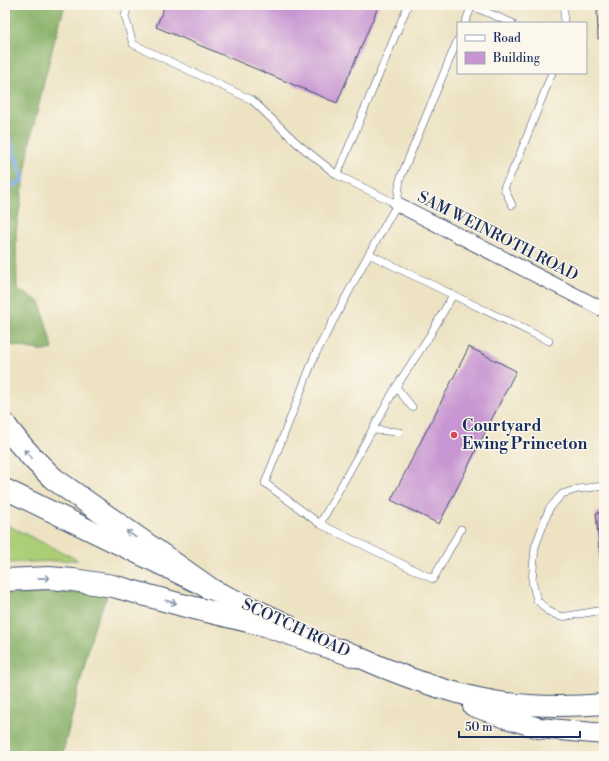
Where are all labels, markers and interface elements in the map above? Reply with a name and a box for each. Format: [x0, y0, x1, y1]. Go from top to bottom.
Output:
legend [457, 22, 587, 74]
text: Road [493, 31, 521, 46]
text: Building [492, 51, 541, 66]
street label: SAM WEINROTH ROAD [414, 187, 582, 285]
place label: Courtyard Ewing Princeton [462, 416, 588, 454]
marker: Courtyard Ewing Princeton [449, 430, 459, 440]
one-way arrow [24, 449, 33, 459]
one-way arrow [126, 529, 137, 538]
one-way arrow [37, 575, 50, 582]
street label: SCOTCH ROAD [239, 594, 353, 662]
one-way arrow [164, 599, 177, 607]
scale bar [459, 713, 580, 739]
text: 50 m [465, 720, 493, 735]

